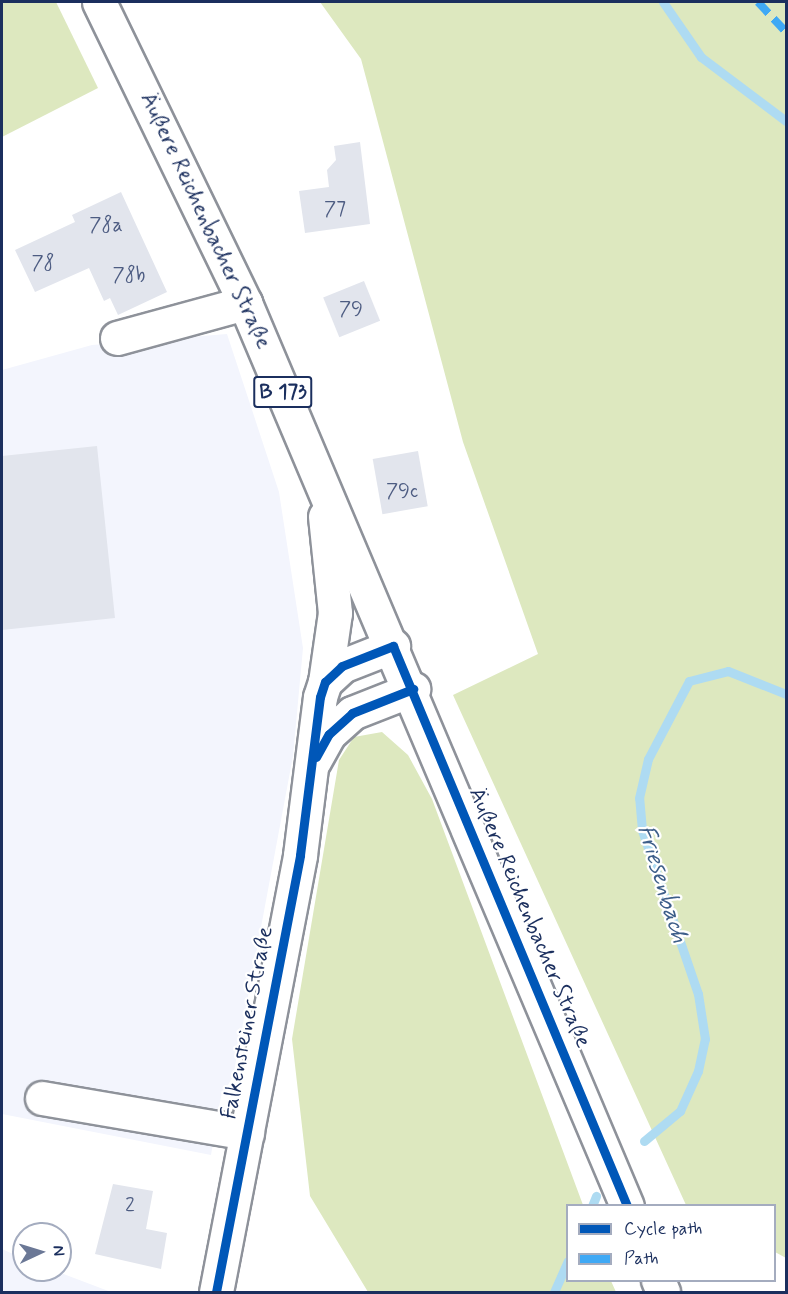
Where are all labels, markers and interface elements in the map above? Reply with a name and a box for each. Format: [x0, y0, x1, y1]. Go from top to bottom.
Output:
street label: Äußere Reichenbacher Straße [134, 89, 276, 353]
house number: 77 [324, 197, 346, 221]
house number: 78a [89, 213, 123, 237]
house number: 78 [31, 251, 55, 275]
house number: 78b [113, 263, 145, 287]
house number: 79 [339, 297, 363, 321]
road number: B 173 [253, 374, 313, 410]
house number: 79c [386, 479, 418, 503]
street label: Äußere Reichenbacher Straße [462, 784, 596, 1052]
water label: Friesenbach [630, 822, 694, 946]
street label: Falkensteiner Straße [217, 926, 279, 1120]
house number: 2 [125, 1193, 135, 1217]
legend [566, 1204, 776, 1282]
text: Cycle path [624, 1217, 702, 1241]
north arrow [12, 1222, 72, 1282]
text: N [48, 1245, 69, 1257]
text: Path [624, 1247, 659, 1271]

